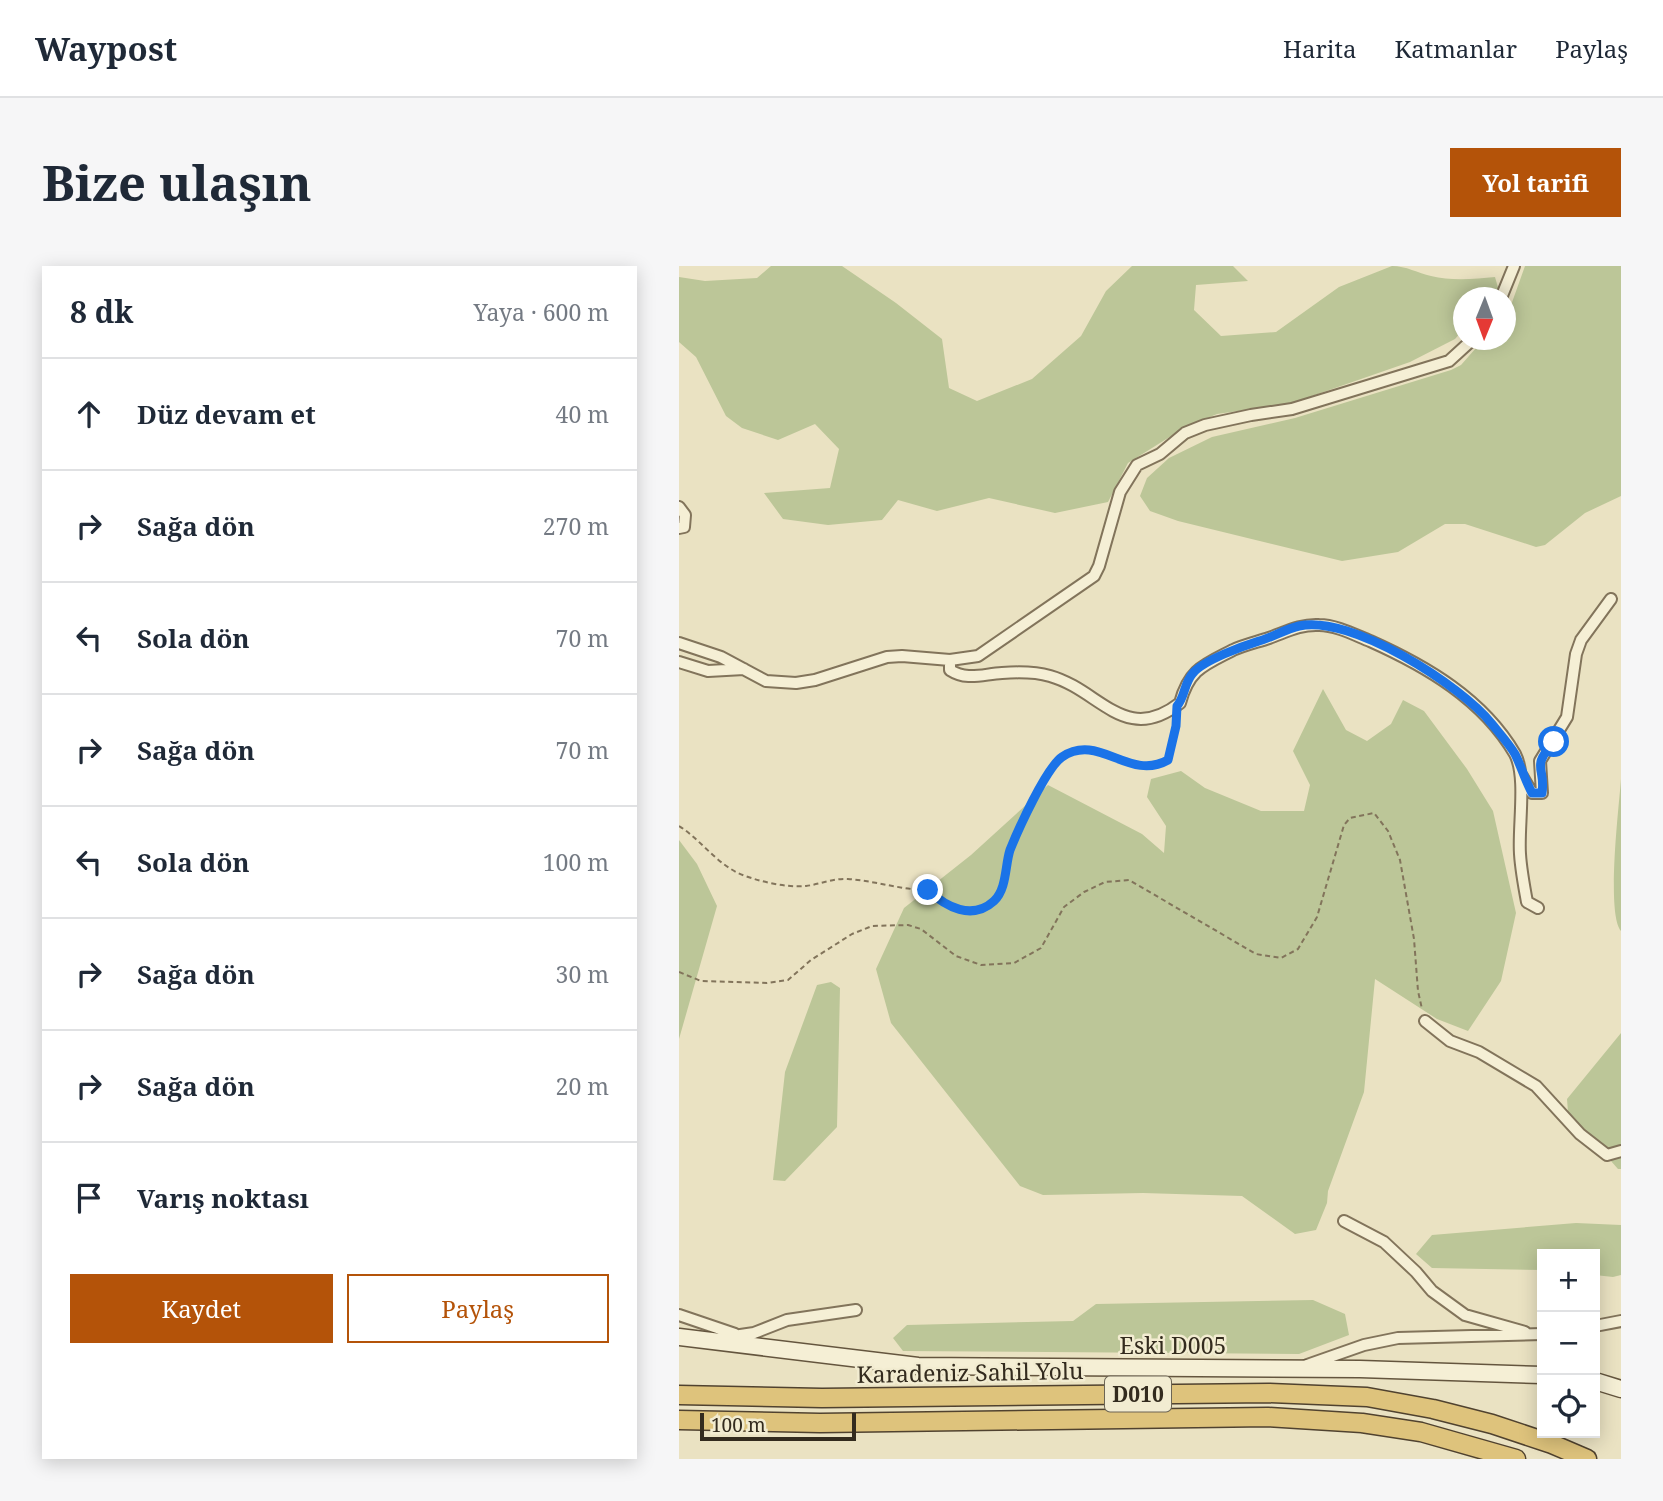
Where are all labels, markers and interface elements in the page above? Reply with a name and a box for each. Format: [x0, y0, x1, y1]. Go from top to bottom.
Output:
text: Waypost [35, 26, 177, 71]
text: Harita [1283, 32, 1356, 65]
text: Katmanlar [1394, 32, 1517, 65]
text: Paylaş [1555, 32, 1628, 65]
button: Yol tarifi [1450, 148, 1621, 217]
text: Bize ulaşın [42, 149, 312, 215]
north arrow [1453, 287, 1516, 350]
text: 8 dk [70, 291, 133, 332]
text: Yaya · 600 m [474, 296, 609, 328]
icon: ahead [70, 395, 108, 433]
text: Düz devam et [137, 396, 316, 432]
text: 40 m [556, 398, 609, 430]
icon: right [70, 507, 108, 545]
text: Sağa dön [137, 508, 255, 544]
text: 270 m [543, 510, 609, 542]
icon: left [70, 619, 108, 657]
text: Sola dön [137, 620, 250, 656]
text: 70 m [556, 622, 609, 654]
route start [1538, 726, 1569, 757]
icon: right [70, 731, 108, 769]
text: Sağa dön [137, 732, 255, 768]
text: 70 m [556, 734, 609, 766]
icon: left [70, 843, 108, 881]
text: Sola dön [137, 844, 250, 880]
text: 100 m [543, 846, 609, 878]
route end [912, 874, 943, 905]
icon: right [70, 955, 108, 993]
text: Sağa dön [137, 956, 255, 992]
text: 30 m [556, 958, 609, 990]
icon: right [70, 1067, 108, 1105]
text: Sağa dön [137, 1068, 255, 1104]
text: 20 m [556, 1070, 609, 1102]
icon: arrive [70, 1179, 108, 1217]
text: Varış noktası [137, 1180, 309, 1216]
map controls [1537, 1249, 1600, 1438]
button: + [1537, 1249, 1600, 1312]
button: Kaydet [70, 1274, 333, 1343]
button: Paylaş [347, 1274, 609, 1343]
button: − [1537, 1312, 1600, 1375]
street label: Eski D005 [1120, 1329, 1226, 1361]
street label: Karadeniz Sahil Yolu [856, 1354, 1084, 1390]
button: locate [1537, 1375, 1600, 1438]
road number: D010 [1105, 1376, 1171, 1412]
scale bar [700, 1410, 856, 1442]
text: 100 m [711, 1412, 766, 1438]

